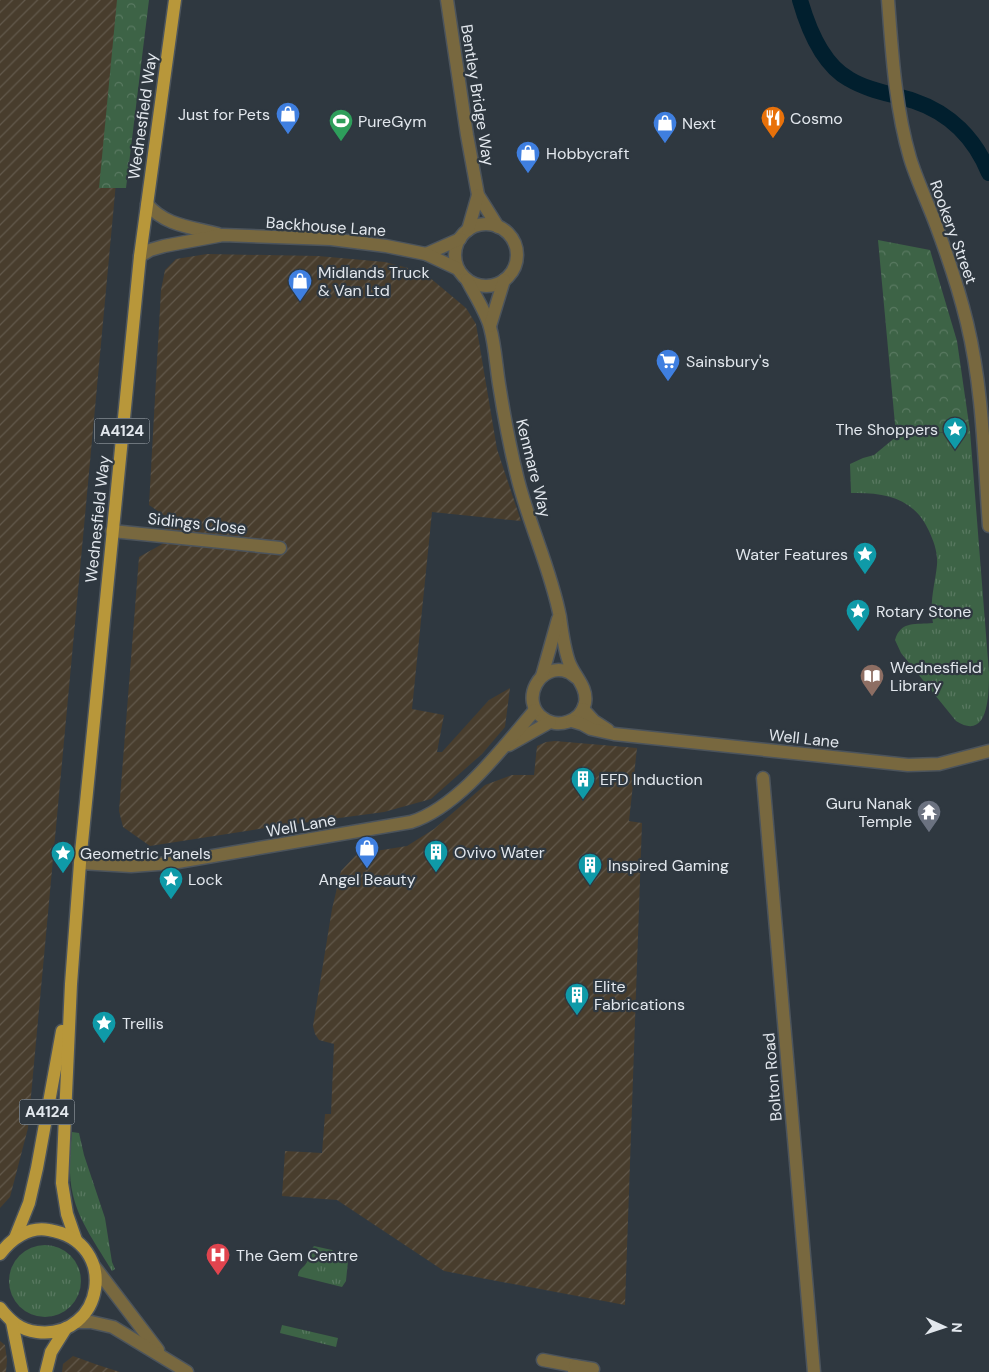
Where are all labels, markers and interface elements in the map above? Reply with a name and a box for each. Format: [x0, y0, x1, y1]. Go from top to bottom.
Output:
street label: Bentley Bridge Way [456, 23, 499, 168]
street label: Wednesfield Way [123, 51, 162, 181]
shop icon: Just for Pets [275, 101, 301, 135]
place label: Just for Pets [178, 104, 270, 125]
restaurant icon: Cosmo [760, 105, 786, 139]
sports icon: PureGym [328, 108, 354, 142]
place label: Cosmo [790, 108, 843, 129]
shop icon: Next [652, 110, 678, 144]
place label: PureGym [358, 111, 426, 132]
place label: Next [682, 113, 716, 134]
shop icon: Hobbycraft [515, 140, 541, 174]
place label: Hobbycraft [546, 143, 629, 164]
street label: Rookery Street [925, 177, 982, 287]
street label: Backhouse Lane [265, 212, 387, 241]
place label: Midlands Truck & Van Ltd [318, 262, 429, 301]
shop icon: Midlands Truck & Van Ltd [287, 268, 313, 302]
supermarket icon: Sainsbury's [655, 348, 681, 382]
place label: Sainsbury's [686, 351, 770, 372]
place icon: The Shoppers [942, 416, 968, 450]
street label: Kenmare Way [511, 417, 556, 520]
road number: A4124 [94, 418, 150, 444]
place label: The Shoppers [835, 419, 938, 440]
street label: Wednesfield Way [80, 454, 115, 584]
street label: Sidings Close [147, 508, 247, 539]
place icon: Water Features [852, 541, 878, 575]
place label: Water Features [736, 544, 848, 565]
place icon: Rotary Stone [845, 598, 871, 632]
place label: Rotary Stone [876, 601, 971, 622]
place label: Wednesfield Library [890, 657, 982, 696]
library icon: Wednesfield Library [859, 663, 885, 697]
street label: Well Lane [768, 724, 840, 753]
building icon: EFD Induction [570, 766, 596, 800]
place label: EFD Induction [600, 769, 703, 790]
place label: Guru Nanak Temple [826, 793, 912, 832]
temple icon: Guru Nanak Temple [916, 799, 942, 833]
street label: Well Lane [265, 809, 338, 842]
shop icon: Angel Beauty [354, 835, 380, 869]
building icon: Ovivo Water [423, 839, 449, 873]
place icon: Geometric Panels [50, 840, 76, 874]
place label: Ovivo Water [454, 842, 545, 863]
place label: Geometric Panels [80, 843, 211, 864]
building icon: Inspired Gaming [577, 852, 603, 886]
place label: Inspired Gaming [608, 855, 729, 876]
place icon: Lock [158, 866, 184, 900]
place label: Lock [188, 869, 223, 890]
place label: Angel Beauty [318, 869, 416, 890]
place label: Elite Fabrications [594, 976, 685, 1015]
building icon: Elite Fabrications [564, 982, 590, 1016]
place icon: Trellis [91, 1010, 117, 1044]
place label: Trellis [122, 1013, 164, 1034]
street label: Bolton Road [758, 1032, 787, 1122]
road number: A4124 [20, 1100, 74, 1124]
hospital icon: The Gem Centre [205, 1242, 231, 1276]
place label: The Gem Centre [236, 1245, 358, 1266]
north arrow [919, 1302, 969, 1352]
text: N [948, 1322, 966, 1333]

